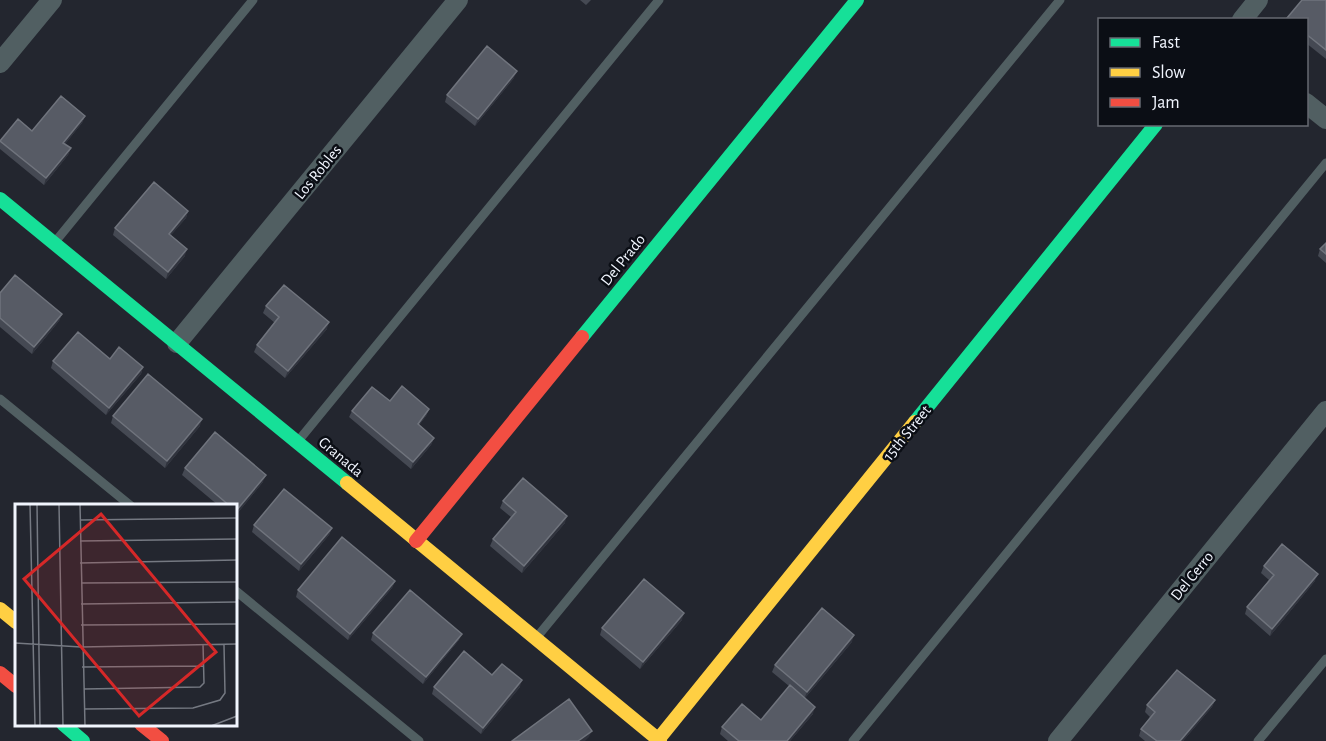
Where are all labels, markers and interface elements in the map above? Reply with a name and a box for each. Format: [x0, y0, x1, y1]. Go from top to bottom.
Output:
legend [1098, 18, 1308, 126]
text: Fast [1152, 34, 1180, 52]
text: Slow [1152, 64, 1185, 82]
text: Jam [1152, 94, 1180, 112]
street label: Los Robles [291, 142, 345, 202]
street label: Del Prado [598, 231, 648, 289]
street label: 15th Street [880, 402, 934, 464]
street label: Granada [316, 434, 366, 480]
inset map [15, 504, 237, 726]
street label: Del Cerro [1168, 548, 1217, 604]

